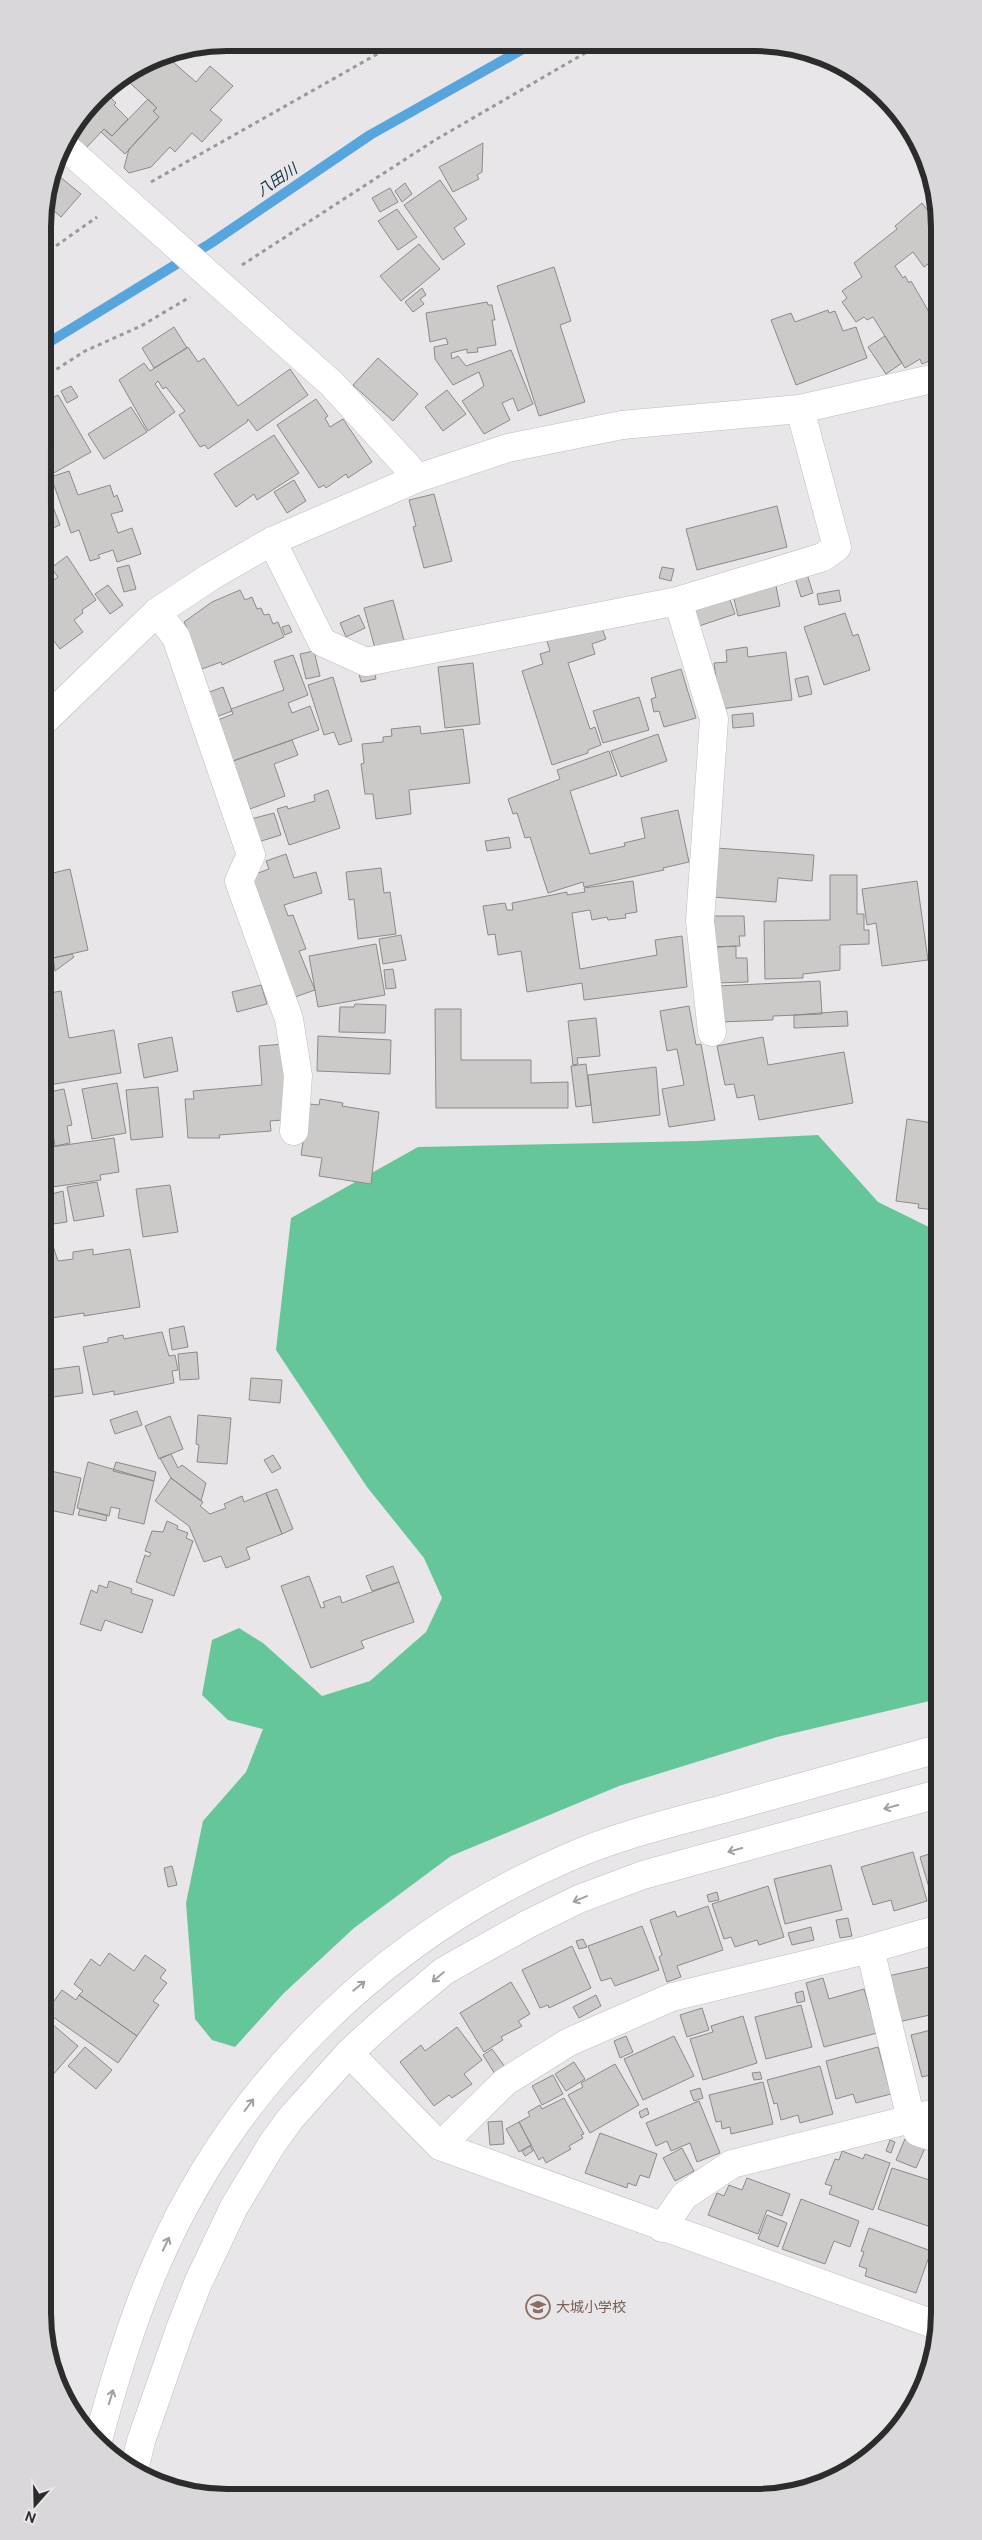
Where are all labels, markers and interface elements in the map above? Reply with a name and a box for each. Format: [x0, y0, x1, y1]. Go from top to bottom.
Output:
water label: 八田川 [253, 158, 303, 201]
one-way arrow [884, 1802, 900, 1812]
one-way arrow [727, 1845, 743, 1855]
one-way arrow [573, 1895, 588, 1905]
one-way arrow [431, 1971, 444, 1982]
one-way arrow [353, 1981, 366, 1992]
one-way arrow [244, 2098, 254, 2112]
one-way arrow [161, 2237, 171, 2252]
school or university icon: 大城小学校 [525, 2294, 551, 2320]
place label: 大城小学校 [556, 2298, 626, 2316]
one-way arrow [107, 2390, 116, 2406]
north arrow [10, 2480, 60, 2530]
text: N [23, 2507, 38, 2527]

